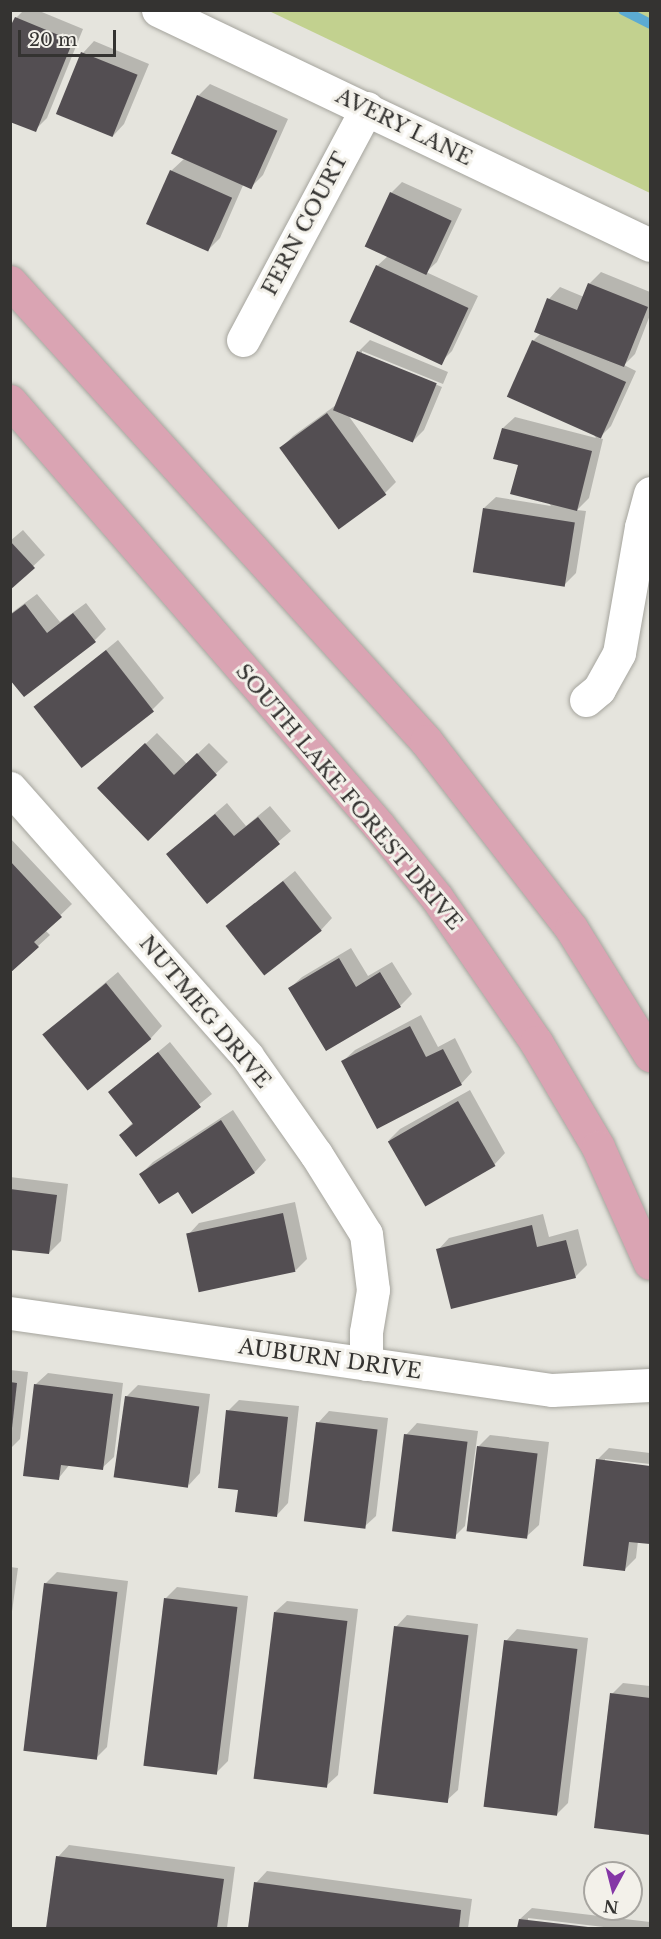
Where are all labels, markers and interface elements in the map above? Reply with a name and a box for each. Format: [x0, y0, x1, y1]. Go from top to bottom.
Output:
scale bar [21, 18, 118, 56]
text: 20 m [29, 29, 77, 51]
street label: AVERY LANE [331, 83, 477, 171]
street label: FERN COURT [257, 148, 353, 300]
street label: SOUTH LAKE FOREST DRIVE [230, 659, 468, 935]
street label: NUTMEG DRIVE [134, 931, 276, 1093]
street label: AUBURN DRIVE [237, 1334, 423, 1384]
north arrow [583, 1861, 643, 1921]
text: N [602, 1896, 620, 1918]

